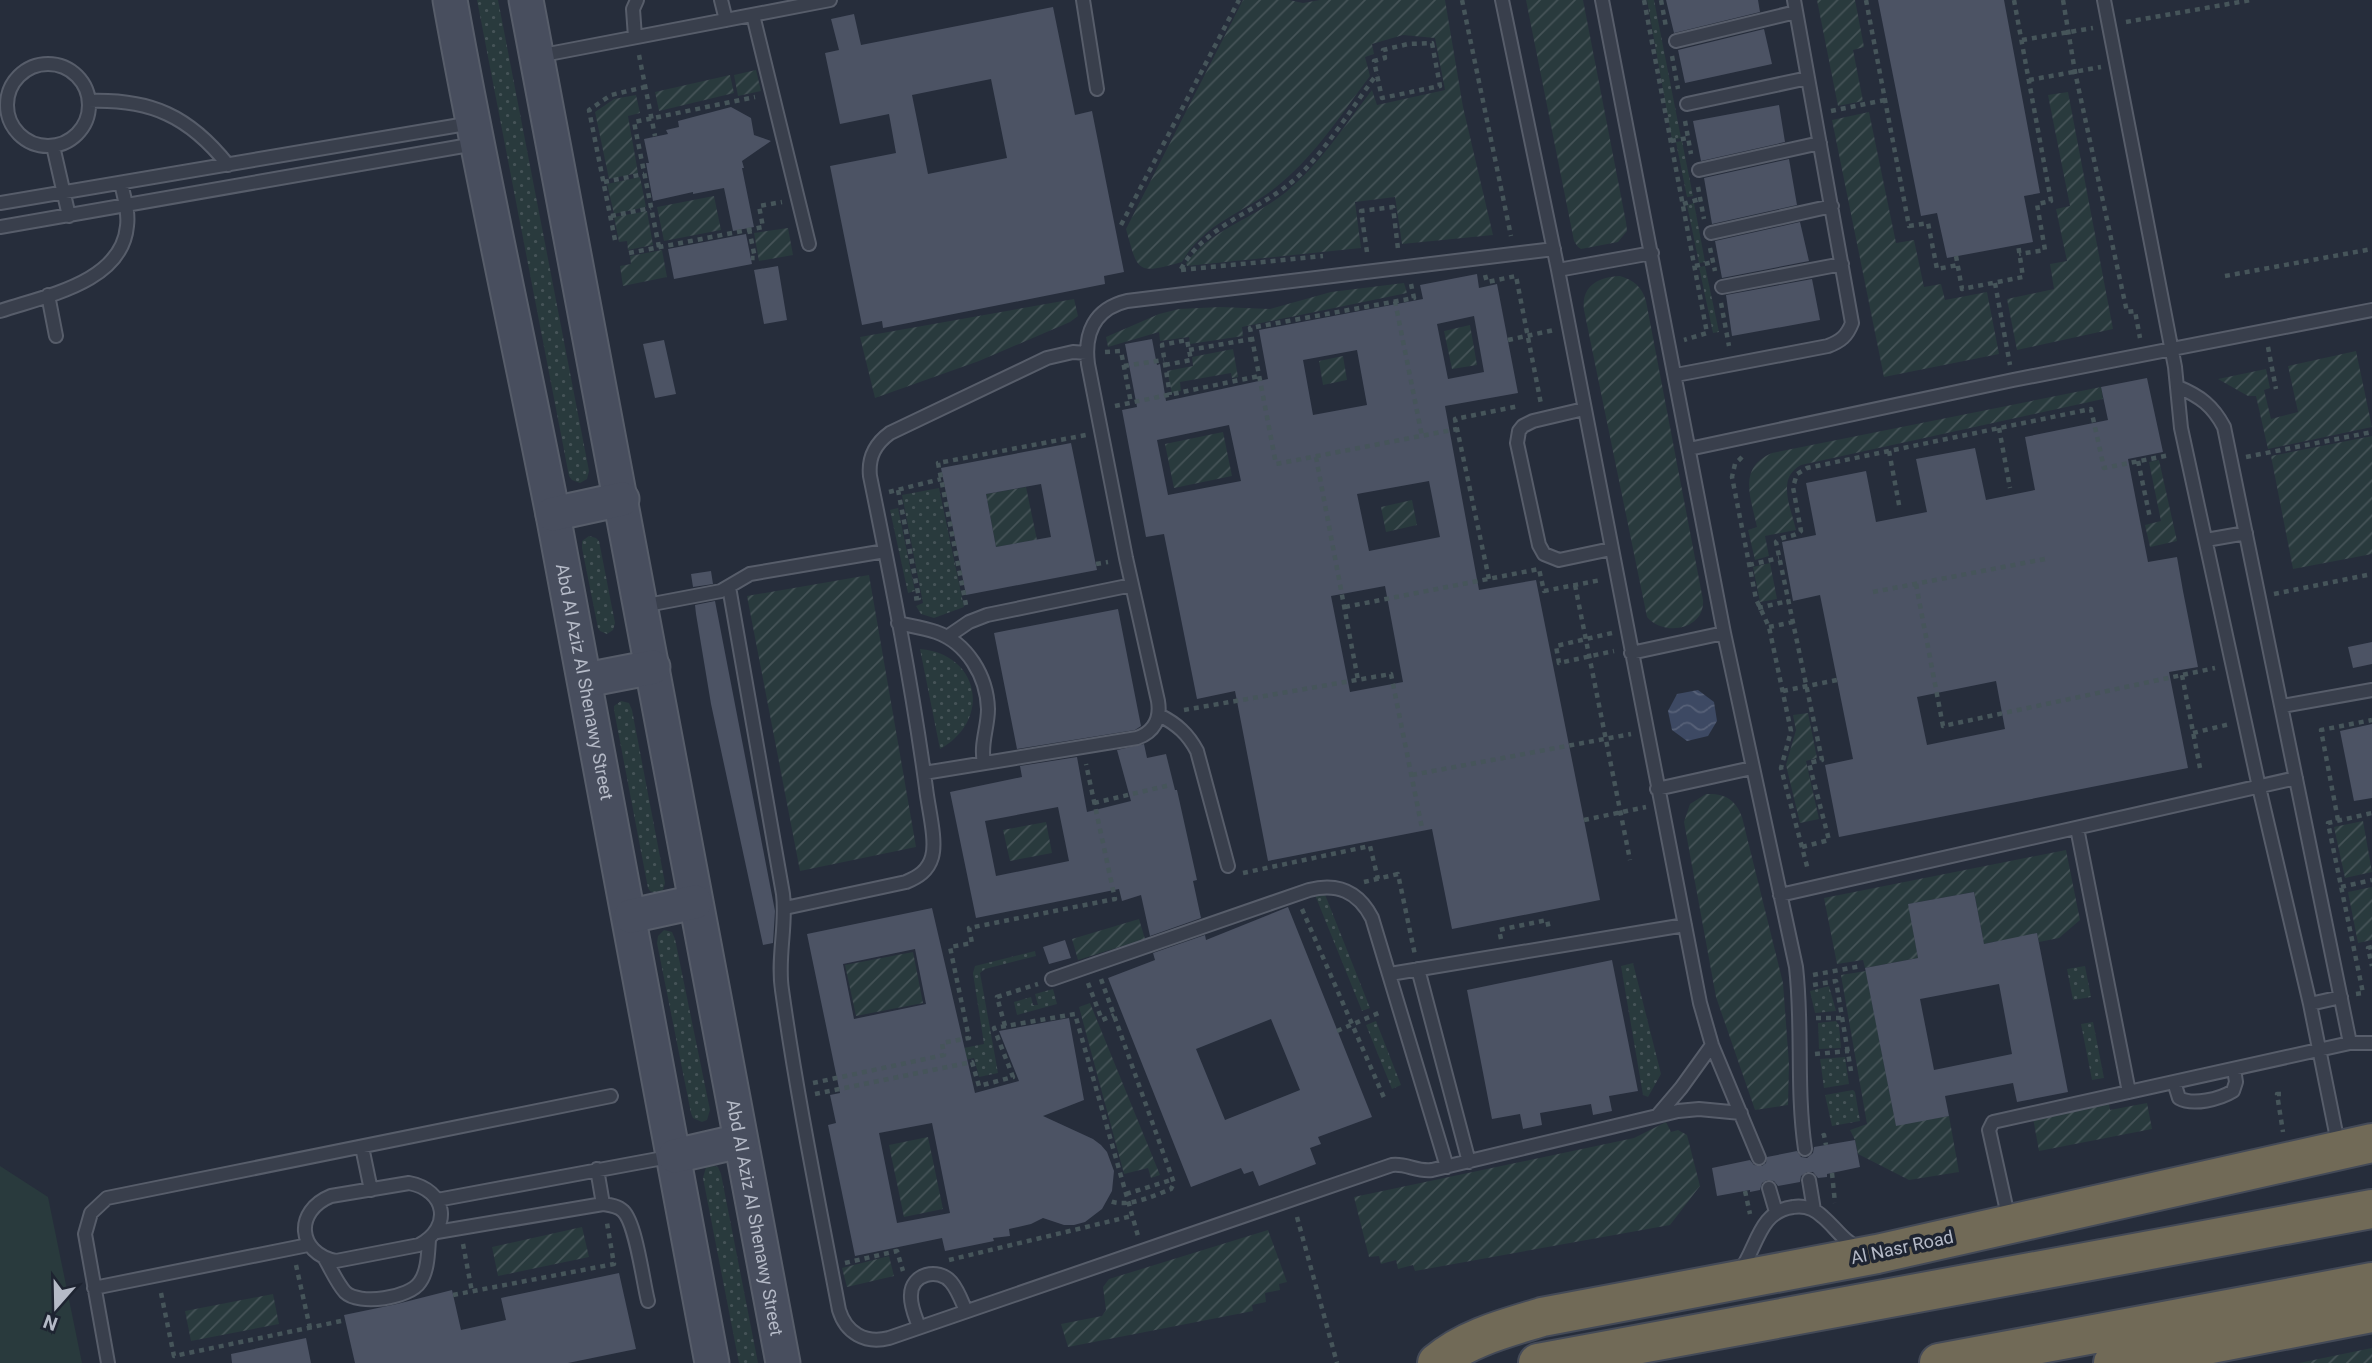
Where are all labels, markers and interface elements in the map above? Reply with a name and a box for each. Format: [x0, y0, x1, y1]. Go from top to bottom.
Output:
street label: Abd Al Aziz Al Shenawy Street [552, 562, 618, 802]
street label: Abd Al Aziz Al Shenawy Street [723, 1098, 788, 1338]
street label: Al Nasr Road [1849, 1226, 1955, 1268]
north arrow [21, 1272, 91, 1342]
text: N [40, 1309, 61, 1336]

